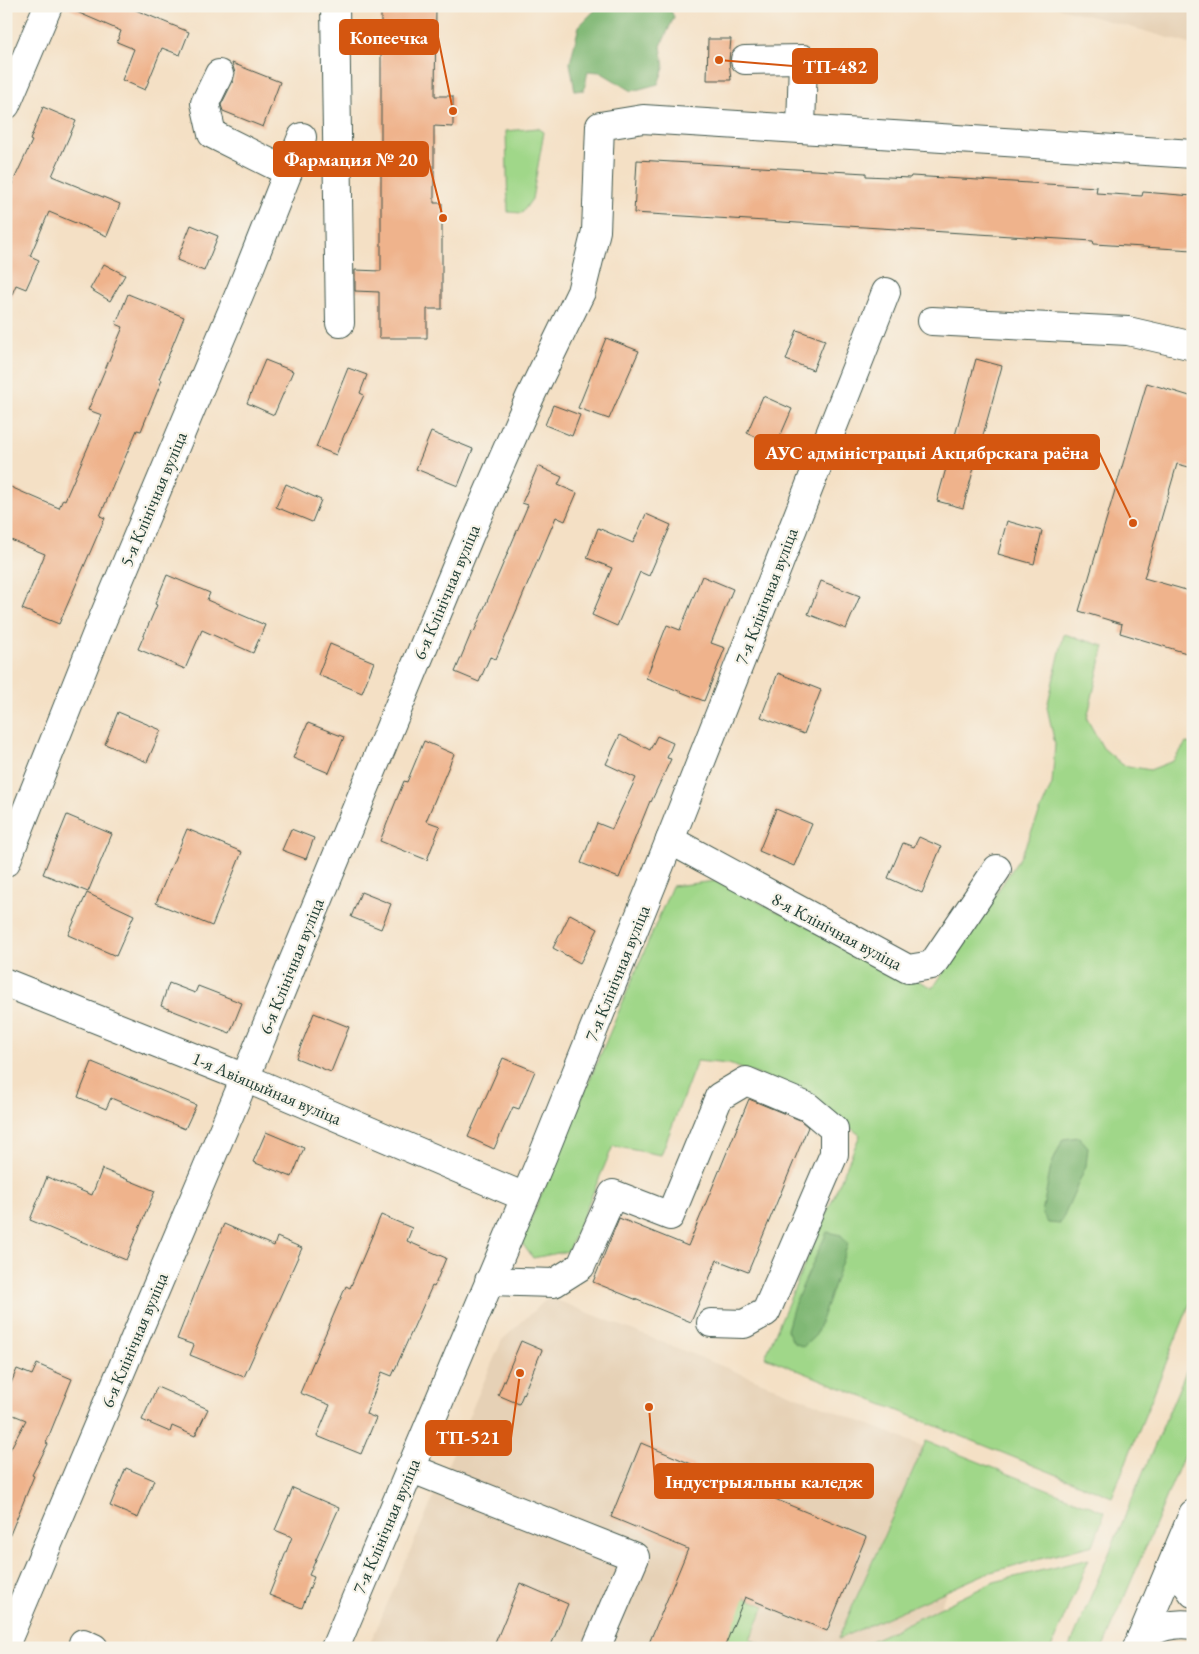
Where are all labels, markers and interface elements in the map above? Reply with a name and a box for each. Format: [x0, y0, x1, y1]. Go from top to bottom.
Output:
callout: Копеечка [340, 20, 438, 54]
text: Копеечка [350, 25, 429, 50]
callout: ТП-482 [793, 49, 877, 83]
text: ТП-482 [803, 54, 867, 79]
callout: Фармация № 20 [274, 142, 428, 176]
text: Фармация № 20 [284, 147, 418, 172]
street label: 5-я Клінічная вуліца [114, 427, 192, 570]
callout: АУС адміністрацыі Акцябрскага раёна [755, 435, 1099, 469]
text: АУС адміністрацыі Акцябрскага раёна [764, 440, 1090, 465]
street label: 6-я Клінічная вуліца [407, 520, 485, 663]
street label: 7-я Клінічная вуліца [729, 524, 803, 668]
street label: 8-я Клінічная вуліца [768, 887, 907, 975]
street label: 6-я Клінічная вуліца [253, 894, 329, 1037]
street label: 7-я Клінічная вуліца [579, 901, 655, 1044]
street label: 1-я Авіяцыйная вуліца [189, 1046, 346, 1130]
street label: 6-я Клінічная вуліца [95, 1268, 173, 1411]
callout: ТП-521 [426, 1421, 511, 1455]
text: ТП-521 [436, 1425, 500, 1450]
street label: 7-я Клінічная вуліца [347, 1454, 425, 1597]
callout: Індустрыяльны каледж [655, 1464, 873, 1498]
text: Індустрыяльны каледж [665, 1469, 863, 1494]

